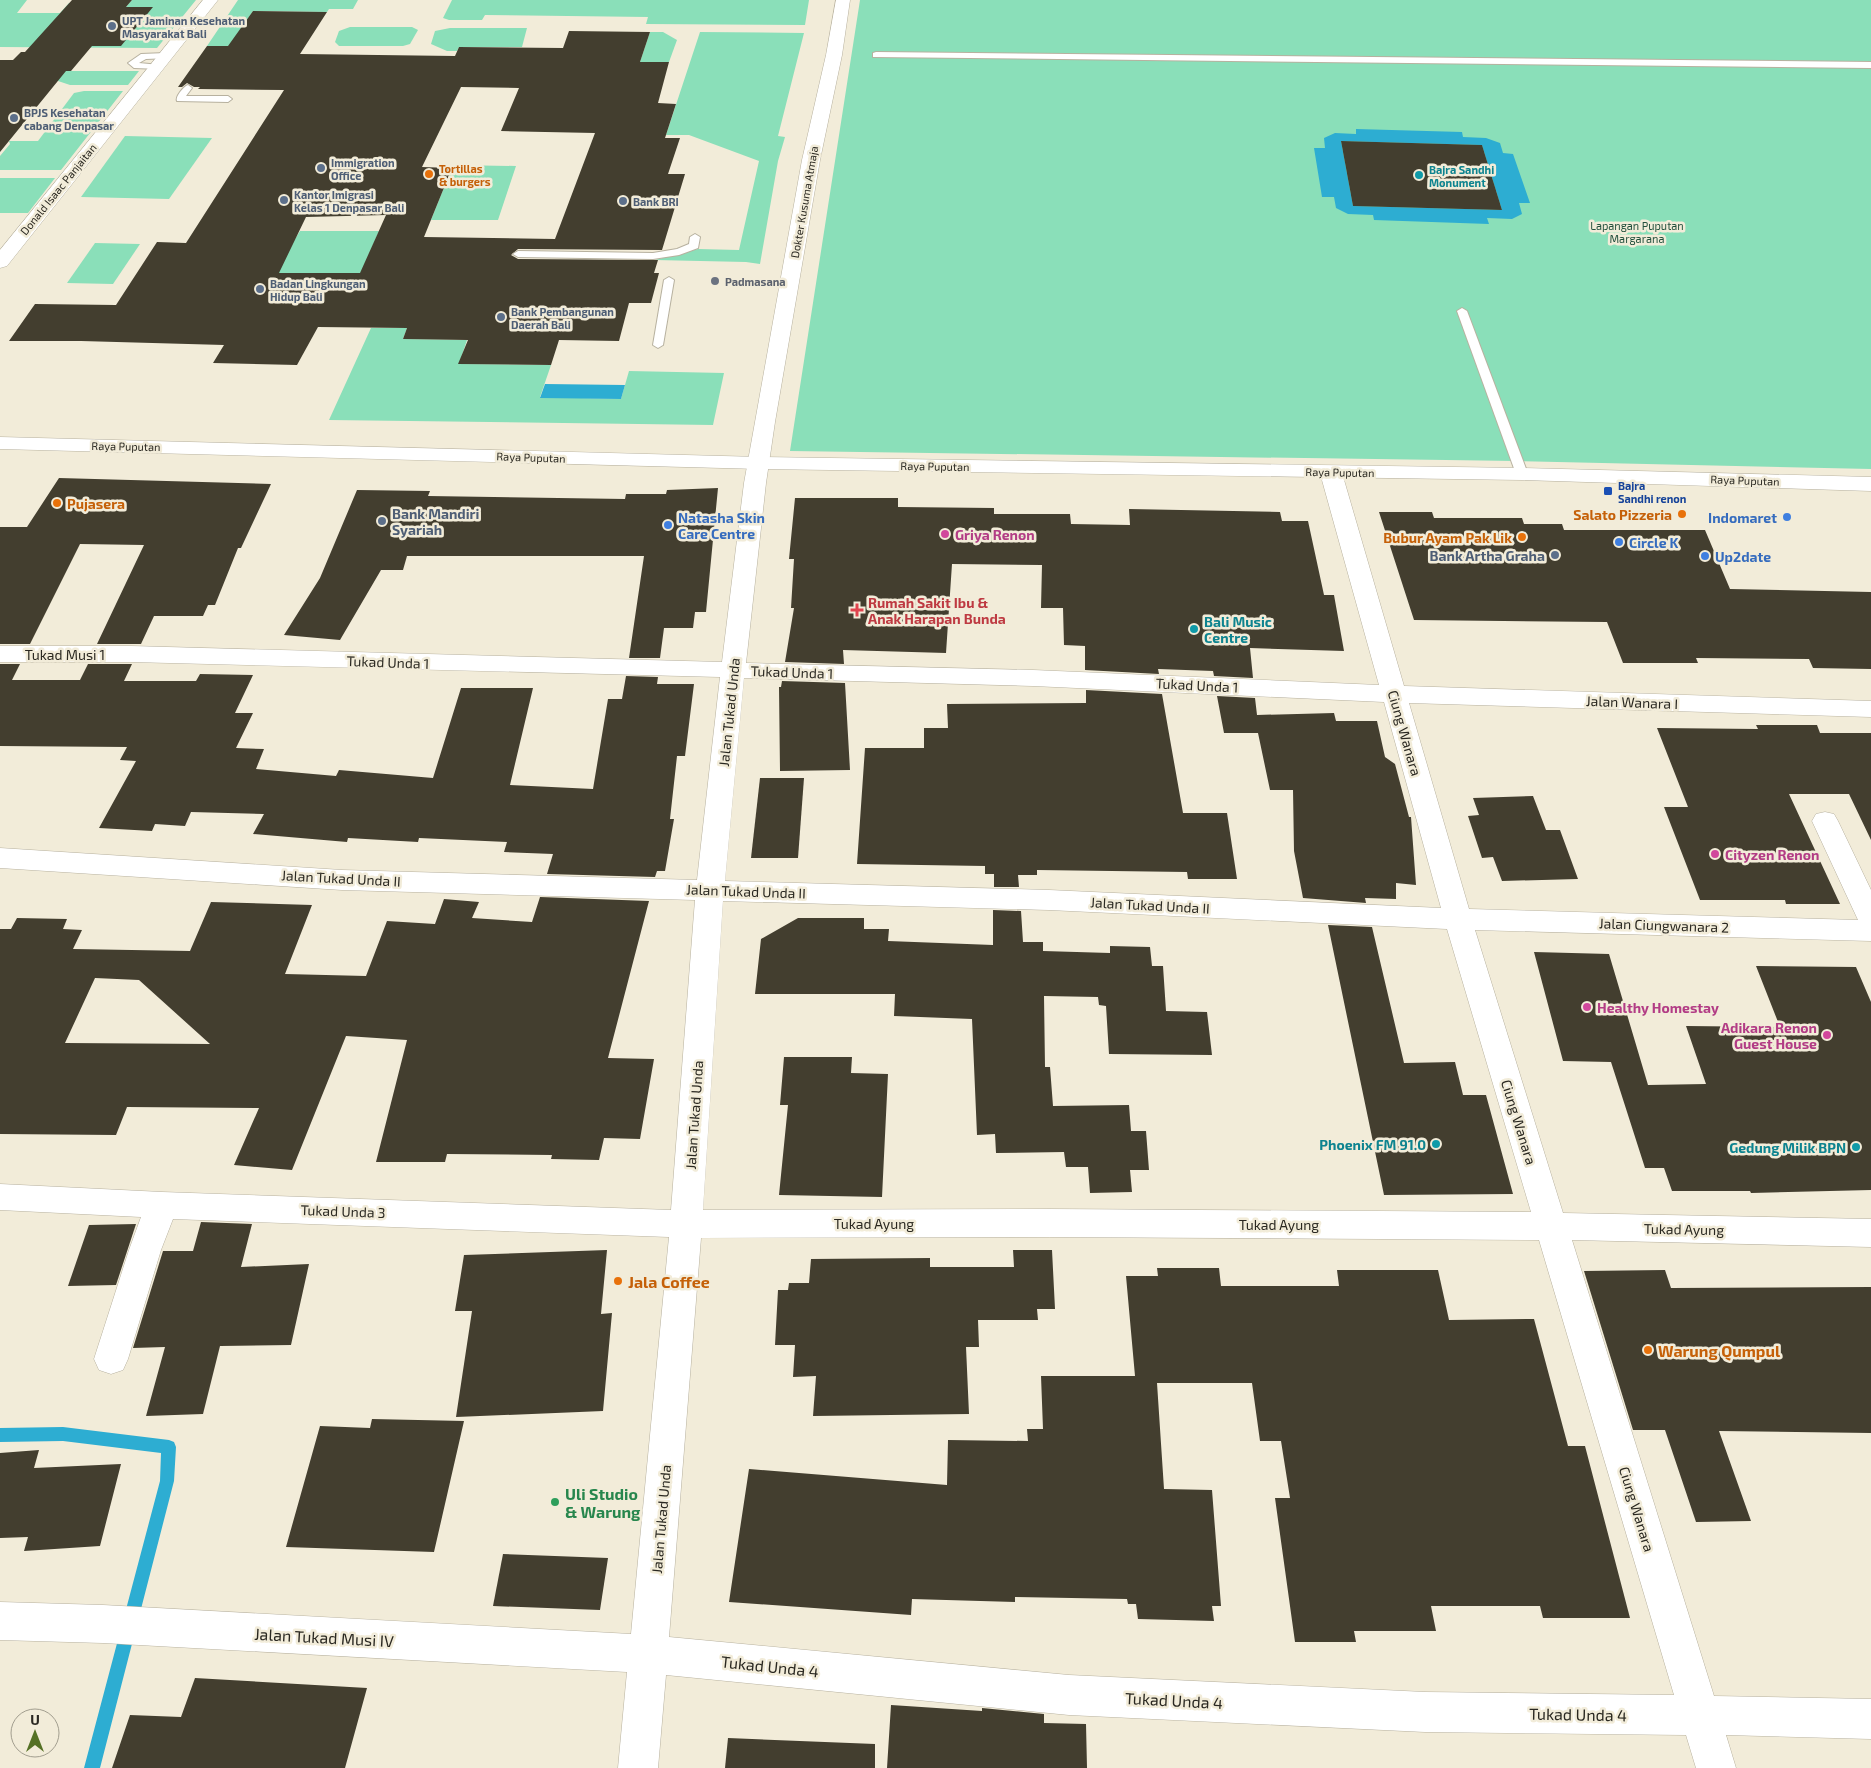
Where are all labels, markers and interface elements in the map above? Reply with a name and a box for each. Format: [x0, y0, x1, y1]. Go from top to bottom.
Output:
place label: UPT Jaminan Kesehatan Masyarakat Bali [122, 14, 245, 41]
marker: UPT Jaminan Kesehatan Masyarakat Bali [106, 20, 118, 32]
place label: BPJS Kesehatan cabang Denpasar [24, 106, 114, 132]
marker: BPJS Kesehatan cabang Denpasar [8, 112, 20, 124]
street label: Donald Isaac Panjaitan [17, 141, 100, 238]
street label: Dokter Kusuma Atmaja [788, 145, 821, 259]
place label: Immigration Office [331, 156, 395, 182]
marker: Immigration Office [315, 162, 327, 174]
place label: Tortillas & burgers [439, 162, 491, 188]
place label: Bajra Sandhi Monument [1429, 163, 1494, 189]
marker: Tortillas & burgers [423, 168, 435, 180]
marker: Bajra Sandhi Monument [1413, 169, 1425, 181]
place label: Kantor Imigrasi Kelas 1 Denpasar Bali [294, 188, 404, 214]
marker: Kantor Imigrasi Kelas 1 Denpasar Bali [278, 194, 290, 206]
marker: Bank BRI [617, 195, 629, 207]
place label: Bank BRI [633, 195, 679, 208]
park label: Lapangan Puputan Margarana [1590, 219, 1684, 245]
marker: Padmasana [709, 275, 721, 287]
place label: Padmasana [725, 275, 786, 288]
place label: Badan Lingkungan Hidup Bali [270, 277, 366, 303]
marker: Badan Lingkungan Hidup Bali [254, 283, 266, 295]
place label: Bank Pembangunan Daerah Bali [511, 305, 614, 331]
marker: Bank Pembangunan Daerah Bali [495, 311, 507, 323]
street label: Raya Puputan [91, 439, 161, 453]
street label: Raya Puputan [496, 449, 566, 465]
street label: Raya Puputan [900, 459, 970, 473]
street label: Raya Puputan [1305, 465, 1375, 479]
street label: Raya Puputan [1710, 472, 1780, 488]
place label: Bajra Sandhi renon [1618, 479, 1686, 505]
marker: Bajra Sandhi renon [1602, 485, 1614, 497]
place label: Pujasera [67, 495, 125, 512]
marker: Pujasera [51, 497, 63, 509]
place label: Bank Mandiri Syariah [392, 505, 479, 538]
place label: Salato Pizzeria [1573, 506, 1672, 523]
marker: Salato Pizzeria [1676, 508, 1688, 520]
place label: Natasha Skin Care Centre [678, 509, 765, 542]
place label: Indomaret [1708, 509, 1777, 526]
marker: Indomaret [1781, 511, 1793, 523]
marker: Bank Mandiri Syariah [376, 515, 388, 527]
marker: Natasha Skin Care Centre [662, 519, 674, 531]
place label: Griya Renon [955, 526, 1035, 543]
marker: Griya Renon [939, 528, 951, 540]
place label: Bubur Ayam Pak Lik [1383, 529, 1512, 546]
marker: Bubur Ayam Pak Lik [1516, 531, 1528, 543]
place label: Circle K [1629, 534, 1679, 551]
marker: Circle K [1613, 536, 1625, 548]
place label: Bank Artha Graha [1430, 547, 1545, 564]
place label: Up2date [1715, 548, 1771, 565]
marker: Bank Artha Graha [1549, 549, 1561, 561]
marker: Up2date [1699, 550, 1711, 562]
place label: Rumah Sakit Ibu & Anak Harapan Bunda [868, 594, 1006, 627]
marker: Rumah Sakit Ibu & Anak Harapan Bunda [850, 603, 864, 617]
place label: Bali Music Centre [1204, 613, 1272, 646]
marker: Bali Music Centre [1188, 623, 1200, 635]
street label: Tukad Musi 1 [25, 646, 105, 663]
street label: Tukad Unda 1 [346, 652, 430, 672]
street label: Jalan Tukad Unda [715, 657, 743, 767]
street label: Tukad Unda 1 [750, 662, 834, 682]
street label: Tukad Unda 1 [1155, 674, 1239, 696]
street label: Ciung Wanara [1385, 688, 1425, 778]
street label: Jalan Wanara I [1586, 692, 1678, 712]
place label: Cityzen Renon [1725, 846, 1819, 863]
marker: Cityzen Renon [1709, 848, 1721, 860]
street label: Jalan Tukad Unda II [281, 866, 401, 890]
street label: Jalan Tukad Unda II [686, 880, 806, 902]
street label: Jalan Tukad Unda II [1090, 893, 1210, 917]
street label: Jalan Ciungwanara 2 [1599, 914, 1729, 936]
place label: Healthy Homestay [1597, 999, 1719, 1016]
marker: Healthy Homestay [1581, 1001, 1593, 1013]
place label: Adikara Renon Guest House [1721, 1019, 1817, 1052]
marker: Adikara Renon Guest House [1821, 1029, 1833, 1041]
street label: Jalan Tukad Unda [682, 1060, 706, 1170]
street label: Ciung Wanara [1498, 1077, 1540, 1167]
place label: Phoenix FM 91.0 [1319, 1136, 1426, 1153]
marker: Phoenix FM 91.0 [1430, 1138, 1442, 1150]
place label: Gedung Milik BPN [1729, 1139, 1846, 1156]
marker: Gedung Milik BPN [1850, 1141, 1862, 1153]
street label: Tukad Unda 3 [300, 1201, 386, 1221]
street label: Tukad Ayung [834, 1215, 914, 1232]
street label: Tukad Ayung [1239, 1216, 1319, 1233]
street label: Tukad Ayung [1644, 1220, 1724, 1238]
place label: Jala Coffee [628, 1272, 710, 1291]
marker: Jala Coffee [612, 1275, 624, 1287]
place label: Warung Qumpul [1658, 1341, 1781, 1361]
marker: Warung Qumpul [1642, 1344, 1654, 1356]
street label: Jalan Tukad Unda [648, 1464, 674, 1574]
street label: Ciung Wanara [1616, 1464, 1658, 1554]
place label: Uli Studio & Warung [565, 1484, 641, 1521]
marker: Uli Studio & Warung [549, 1496, 561, 1508]
street label: Jalan Tukad Musi IV [254, 1624, 394, 1650]
street label: Tukad Unda 4 [720, 1651, 820, 1681]
street label: Tukad Unda 4 [1125, 1688, 1224, 1712]
street label: Tukad Unda 4 [1529, 1704, 1627, 1724]
north arrow [10, 1708, 60, 1758]
text: U [30, 1711, 40, 1728]

